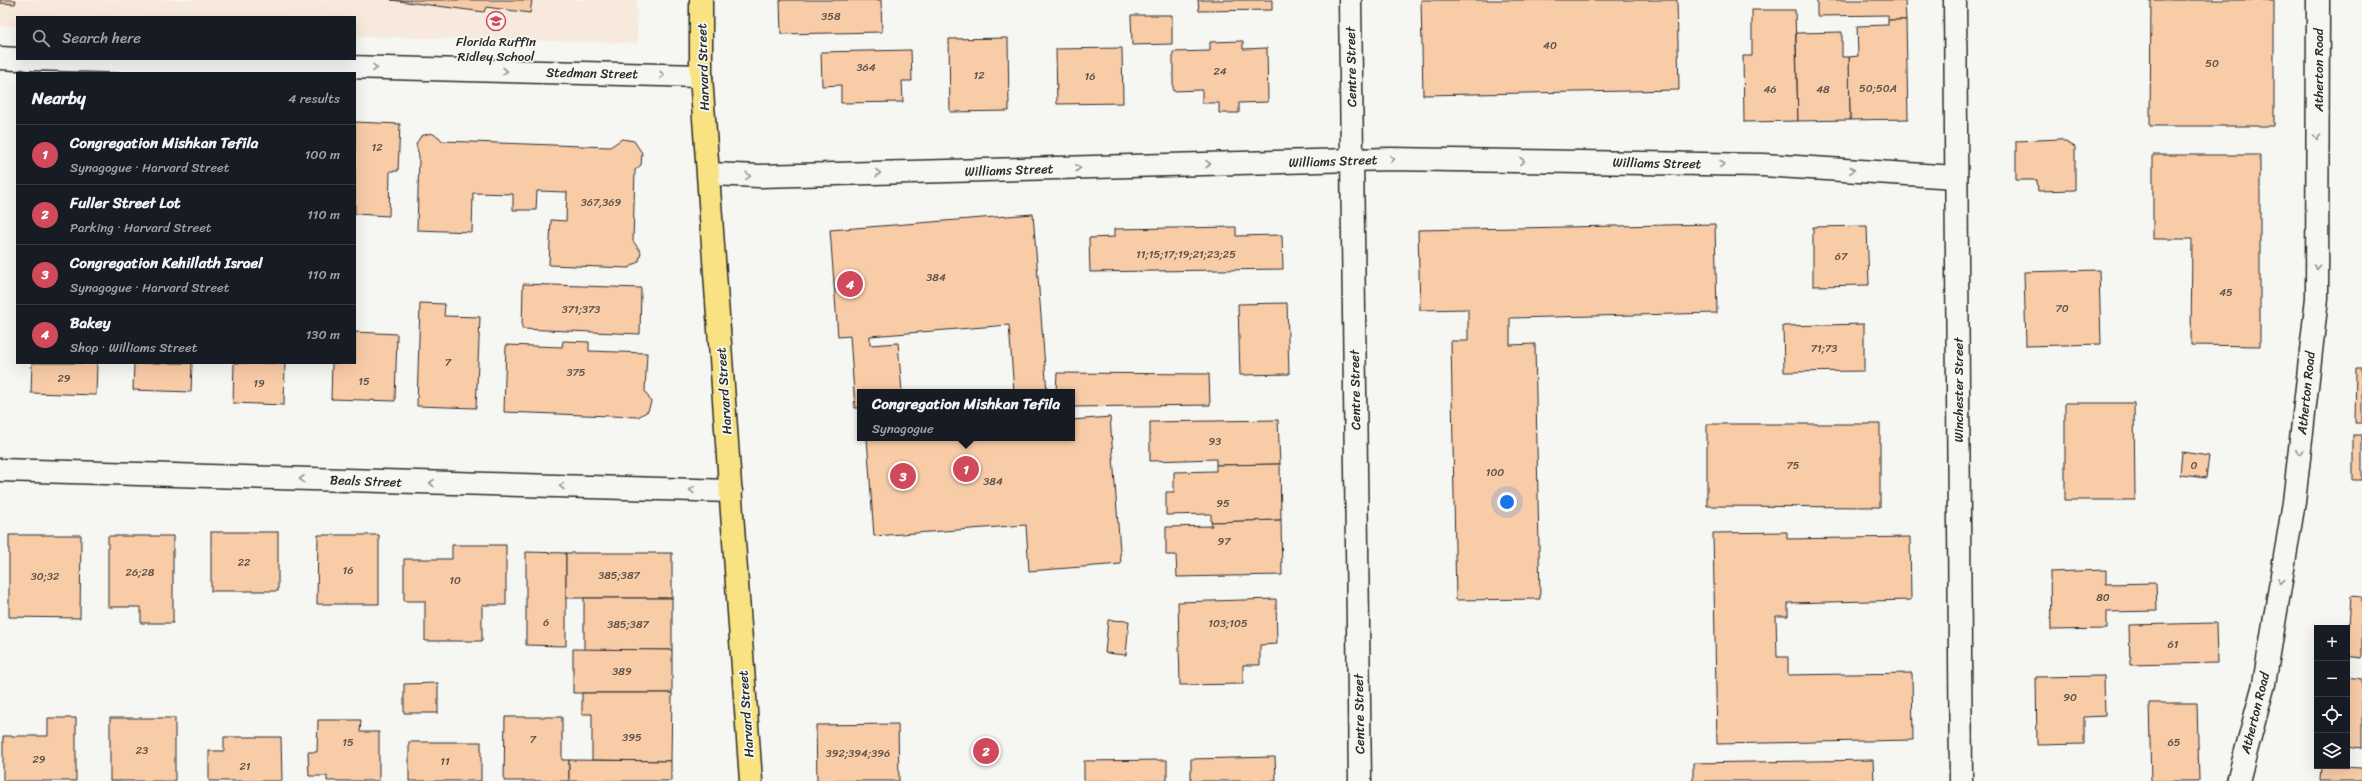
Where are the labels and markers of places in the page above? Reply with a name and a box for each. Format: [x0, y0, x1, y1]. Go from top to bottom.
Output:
school or university icon: Florida Ruffin Ridley School [485, 10, 507, 32]
place label: Florida Ruffin Ridley School [456, 30, 536, 68]
pin: 4 [837, 269, 863, 299]
pin: 1 [953, 454, 979, 484]
pin: 3 [890, 461, 916, 491]
pin: 2 [973, 736, 999, 766]

